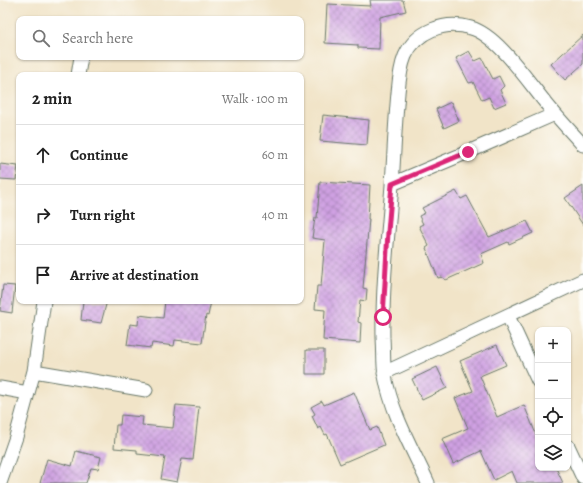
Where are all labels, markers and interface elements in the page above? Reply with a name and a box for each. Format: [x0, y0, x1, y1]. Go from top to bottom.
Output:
search box [16, 16, 304, 60]
icon: search [30, 27, 52, 49]
text: Search here [62, 28, 133, 48]
text: 2 min [32, 87, 72, 110]
text: Walk · 100 m [222, 90, 288, 107]
route end [459, 143, 477, 161]
icon: ahead [32, 144, 54, 166]
text: Continue [70, 145, 128, 165]
text: 60 m [262, 146, 288, 163]
icon: right [32, 204, 54, 226]
text: Turn right [70, 205, 135, 225]
text: 40 m [262, 206, 288, 223]
icon: arrive [32, 264, 54, 286]
text: Arrive at destination [70, 265, 199, 285]
route start [374, 308, 392, 326]
map controls [535, 327, 571, 471]
button: + [535, 327, 571, 363]
button: − [535, 363, 571, 399]
button: locate [535, 399, 571, 435]
button: layers [535, 435, 571, 471]

